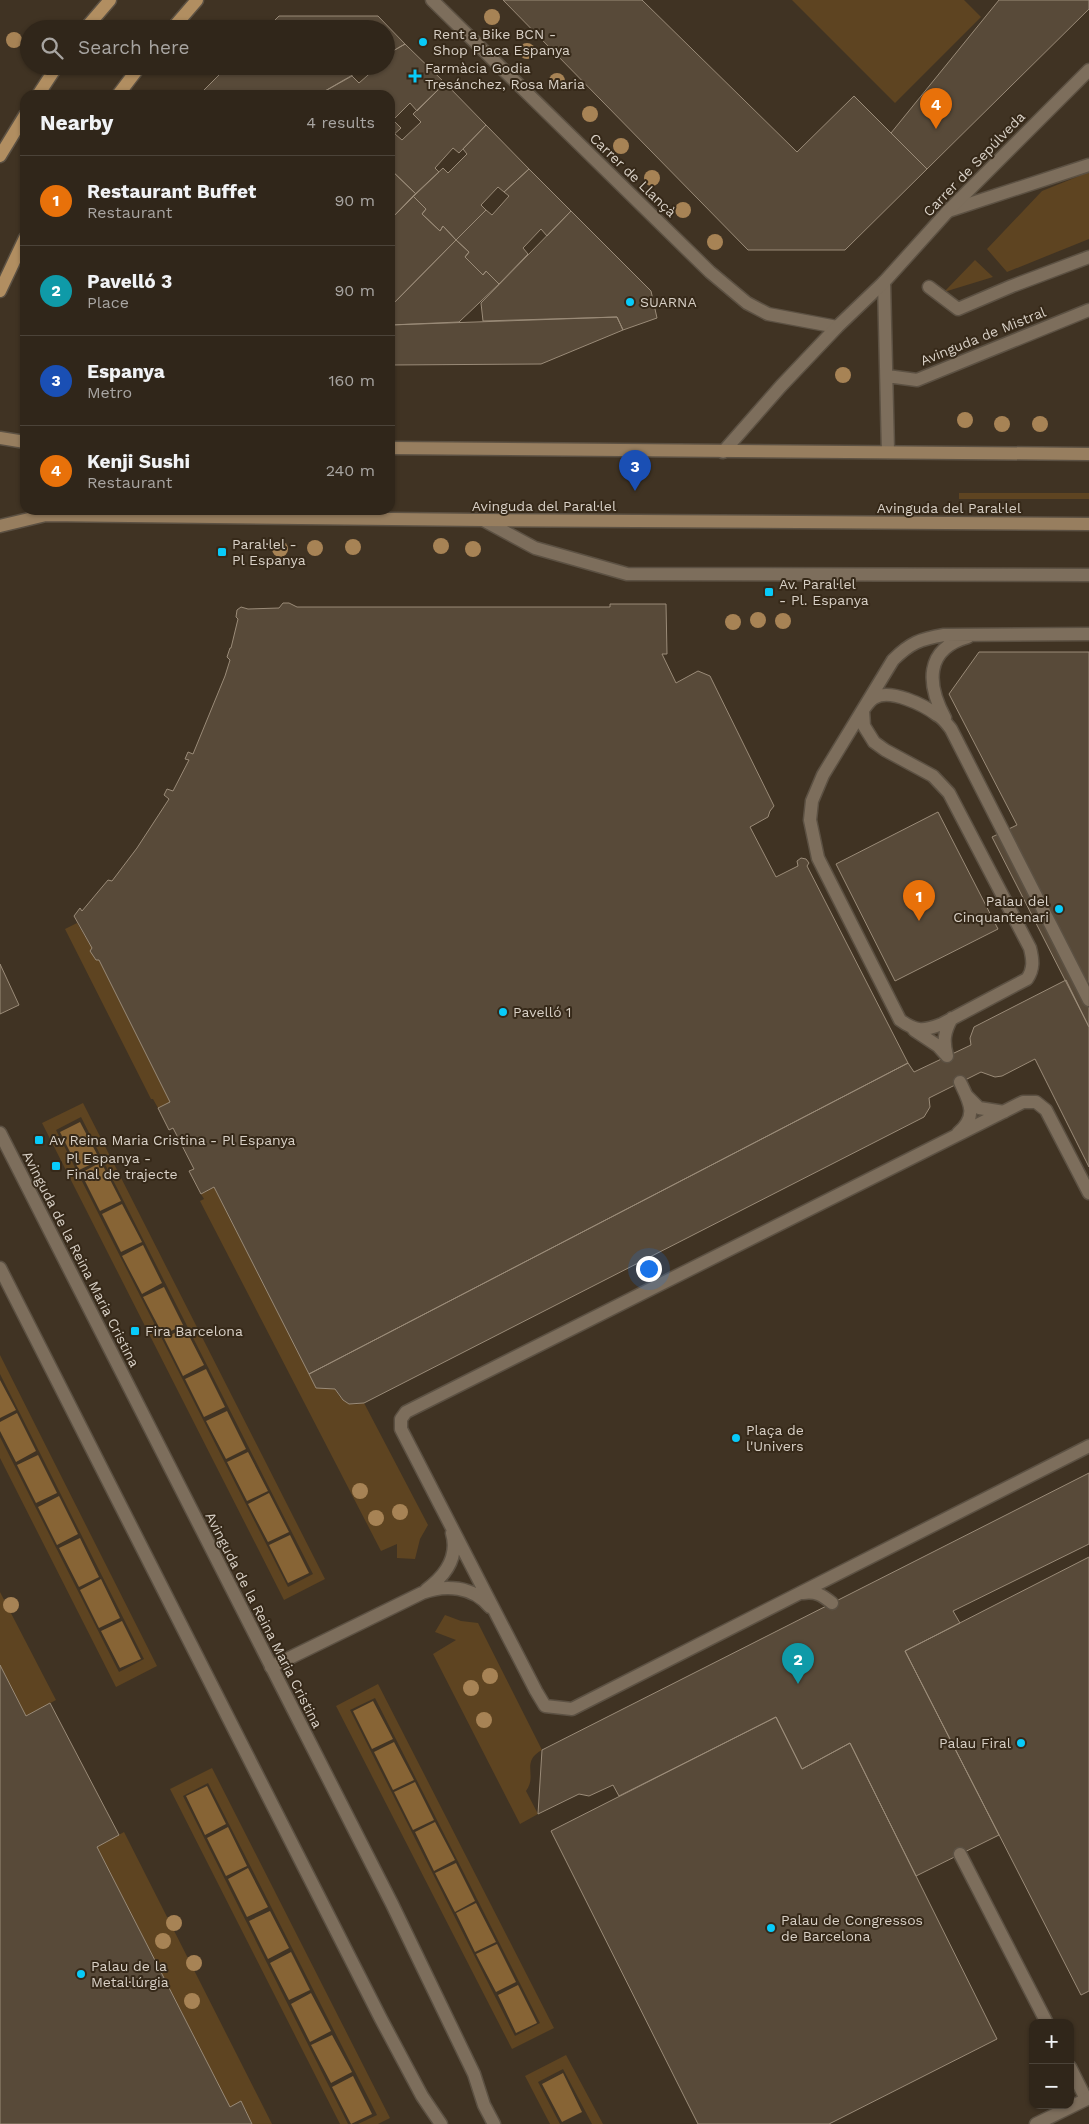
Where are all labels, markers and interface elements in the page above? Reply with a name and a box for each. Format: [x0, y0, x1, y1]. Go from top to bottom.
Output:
search box [20, 20, 395, 75]
place label: Rent a Bike BCN - Shop Placa Espanya [433, 26, 570, 58]
icon: search [38, 34, 66, 62]
text: Search here [78, 36, 189, 59]
marker: Rent a Bike BCN - Shop Placa Espanya [417, 36, 429, 48]
place label: Farmàcia Godia Tresánchez, Rosa Maria [425, 60, 585, 92]
marker: Farmàcia Godia Tresánchez, Rosa Maria [409, 70, 421, 82]
pin: 4 [920, 88, 952, 129]
street label: Carrer de Sepúlveda [920, 108, 1028, 220]
text: Nearby [40, 110, 113, 135]
text: 4 results [306, 113, 375, 132]
street label: Carrer de Llançà [587, 130, 679, 220]
text: Restaurant Buffet [87, 180, 256, 203]
text: 1 [53, 191, 59, 210]
text: 90 m [334, 191, 375, 210]
text: Restaurant [87, 203, 173, 222]
text: Pavelló 3 [87, 270, 172, 293]
text: 2 [51, 281, 61, 300]
text: 90 m [334, 281, 375, 300]
text: Place [87, 293, 129, 312]
place label: SUARNA [640, 294, 697, 310]
marker: SUARNA [624, 296, 636, 308]
street label: Avinguda de Mistral [918, 303, 1049, 369]
text: Espanya [87, 360, 165, 383]
text: 3 [51, 371, 61, 390]
text: 160 m [328, 371, 375, 390]
text: Metro [87, 383, 132, 402]
text: Kenji Sushi [87, 450, 190, 473]
pin: 3 [619, 450, 651, 491]
text: 4 [51, 461, 61, 480]
text: 240 m [326, 461, 375, 480]
text: Restaurant [87, 473, 173, 492]
street label: Avinguda del Paral·lel [472, 498, 617, 514]
street label: Avinguda del Paral·lel [877, 500, 1022, 516]
place label: Paral·lel - Pl Espanya [232, 536, 306, 568]
marker: Paral·lel - Pl Espanya [216, 546, 228, 558]
place label: Av. Paral·lel - Pl. Espanya [779, 576, 869, 608]
marker: Av. Paral·lel - Pl. Espanya [763, 586, 775, 598]
pin: 1 [903, 880, 935, 921]
place label: Palau del Cinquantenari [953, 893, 1050, 925]
marker: Palau del Cinquantenari [1053, 903, 1065, 915]
place label: Pavelló 1 [513, 1004, 572, 1020]
marker: Pavelló 1 [497, 1006, 509, 1018]
place label: Av Reina Maria Cristina - Pl Espanya [49, 1132, 296, 1148]
marker: Av Reina Maria Cristina - Pl Espanya [33, 1134, 45, 1146]
street label: Avinguda de la Reina Maria Cristina [19, 1148, 143, 1370]
place label: Pl Espanya - Final de trajecte [66, 1150, 178, 1182]
marker: Pl Espanya - Final de trajecte [50, 1160, 62, 1172]
your location [636, 1256, 662, 1282]
place label: Fira Barcelona [145, 1323, 243, 1339]
marker: Fira Barcelona [129, 1325, 141, 1337]
place label: Plaça de l'Univers [746, 1422, 804, 1454]
marker: Plaça de l'Univers [730, 1432, 742, 1444]
street label: Avinguda de la Reina Maria Cristina [202, 1509, 326, 1731]
pin: 2 [782, 1643, 814, 1684]
place label: Palau Firal [939, 1735, 1012, 1751]
marker: Palau Firal [1015, 1737, 1027, 1749]
place label: Palau de Congressos de Barcelona [781, 1912, 923, 1944]
marker: Palau de Congressos de Barcelona [765, 1922, 777, 1934]
place label: Palau de la Metal·lúrgia [91, 1958, 169, 1990]
marker: Palau de la Metal·lúrgia [75, 1968, 87, 1980]
map controls [1029, 2019, 1074, 2109]
button: + [1029, 2019, 1074, 2064]
button: − [1029, 2064, 1074, 2109]

